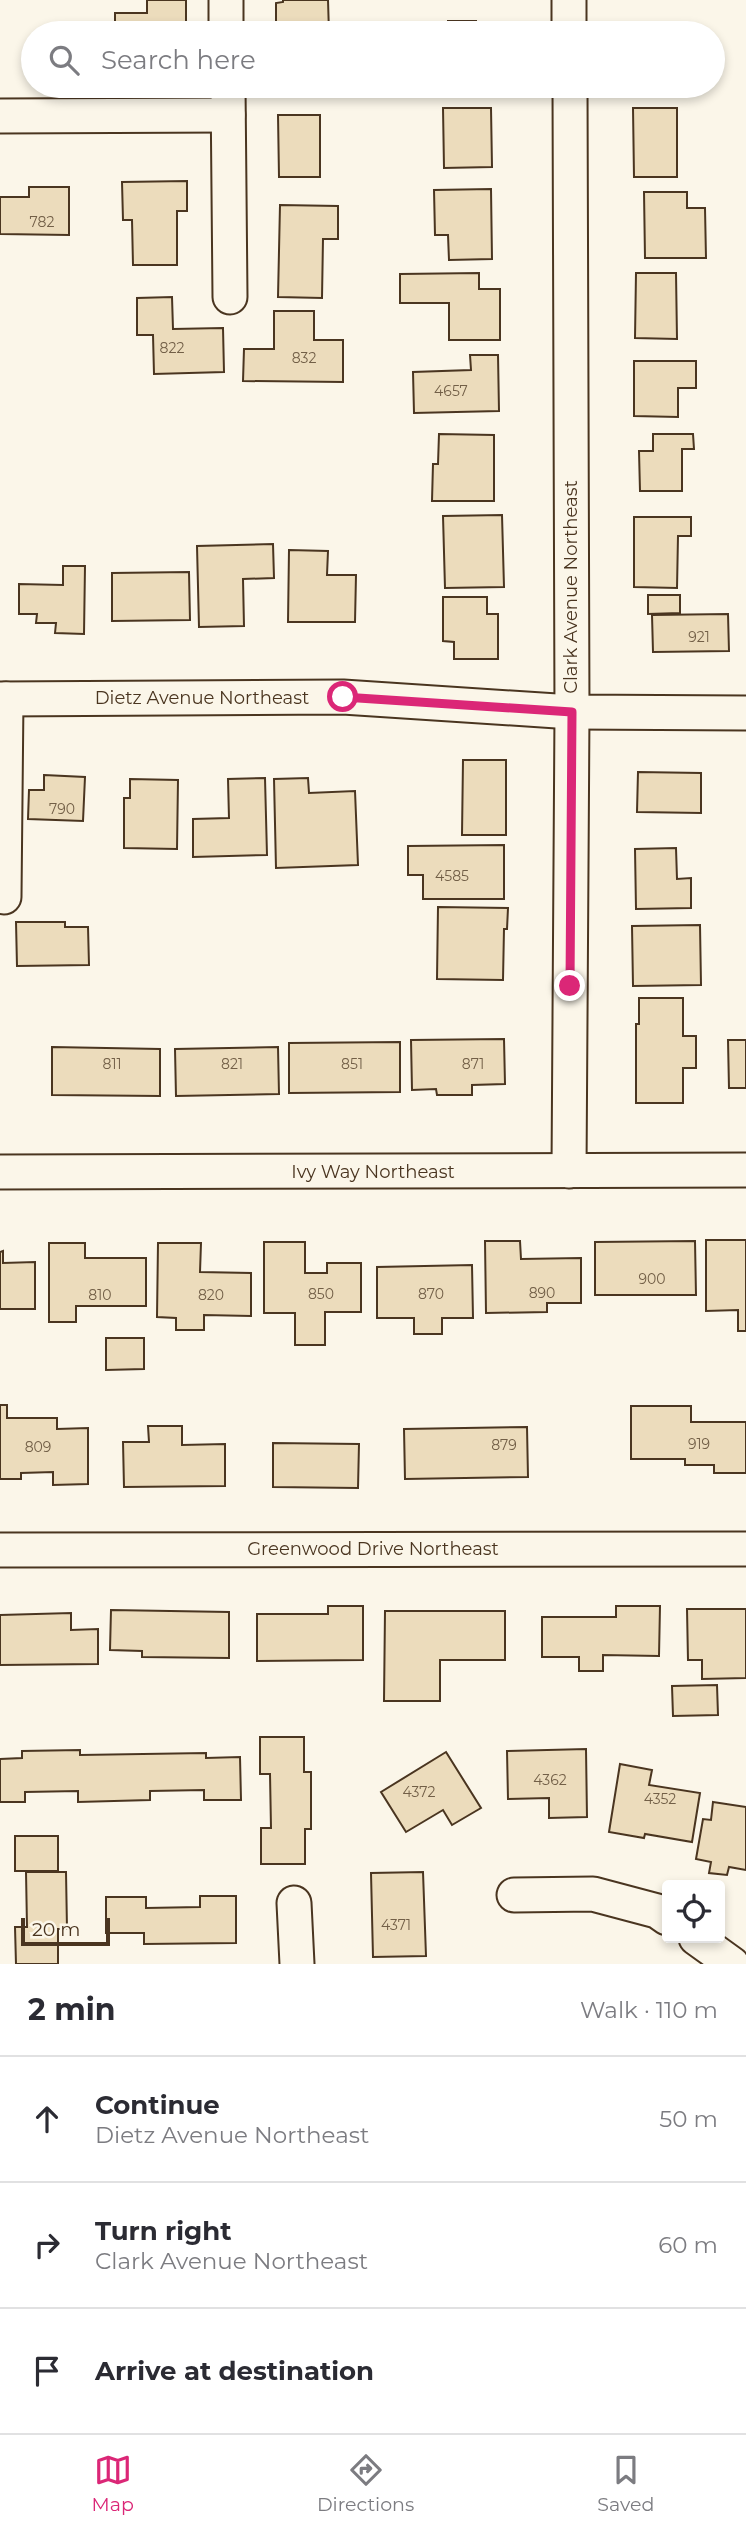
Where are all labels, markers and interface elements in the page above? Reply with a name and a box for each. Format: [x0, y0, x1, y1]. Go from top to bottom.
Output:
search box [21, 21, 725, 98]
icon: search [45, 41, 83, 79]
text: Search here [101, 44, 256, 76]
house number: 782 [30, 213, 54, 231]
house number: 822 [160, 339, 184, 357]
house number: 832 [292, 349, 316, 367]
house number: 4657 [434, 382, 468, 400]
street label: Clark Avenue Northeast [560, 480, 582, 694]
house number: 921 [688, 628, 710, 646]
route start [327, 681, 358, 712]
street label: Dietz Avenue Northeast [95, 687, 309, 709]
house number: 790 [49, 800, 75, 818]
house number: 4585 [435, 867, 469, 885]
route end [554, 970, 585, 1001]
house number: 811 [102, 1055, 122, 1073]
house number: 821 [221, 1055, 243, 1073]
house number: 851 [341, 1055, 363, 1073]
house number: 871 [462, 1055, 484, 1073]
street label: Ivy Way Northeast [291, 1161, 455, 1183]
house number: 900 [638, 1270, 666, 1288]
house number: 890 [529, 1284, 555, 1302]
house number: 850 [308, 1285, 334, 1303]
house number: 870 [418, 1285, 444, 1303]
house number: 810 [88, 1286, 112, 1304]
house number: 820 [198, 1286, 224, 1304]
house number: 919 [688, 1435, 710, 1453]
house number: 879 [491, 1436, 517, 1454]
house number: 809 [25, 1438, 51, 1456]
street label: Greenwood Drive Northeast [247, 1538, 499, 1560]
house number: 4362 [533, 1771, 567, 1789]
house number: 4372 [403, 1783, 436, 1801]
house number: 4352 [644, 1790, 676, 1808]
map controls [662, 1880, 725, 1943]
button: locate [662, 1880, 725, 1943]
scale bar [21, 1915, 110, 1947]
house number: 4371 [381, 1916, 411, 1934]
text: 20 m [32, 1918, 80, 1941]
text: 2 min [28, 1991, 115, 2028]
text: Walk · 110 m [580, 1996, 718, 2024]
text: Continue [95, 2089, 220, 2121]
icon: ahead [28, 2100, 66, 2138]
text: 50 m [659, 2105, 718, 2133]
text: Dietz Avenue Northeast [95, 2121, 369, 2149]
text: Turn right [95, 2215, 231, 2247]
icon: right [28, 2226, 66, 2264]
text: 60 m [658, 2231, 718, 2259]
text: Clark Avenue Northeast [95, 2247, 368, 2275]
icon: arrive [28, 2352, 66, 2390]
text: Arrive at destination [95, 2355, 374, 2387]
tab: Map [92, 2451, 134, 2516]
tab: Directions [317, 2451, 414, 2516]
tab: Saved [597, 2451, 654, 2516]

